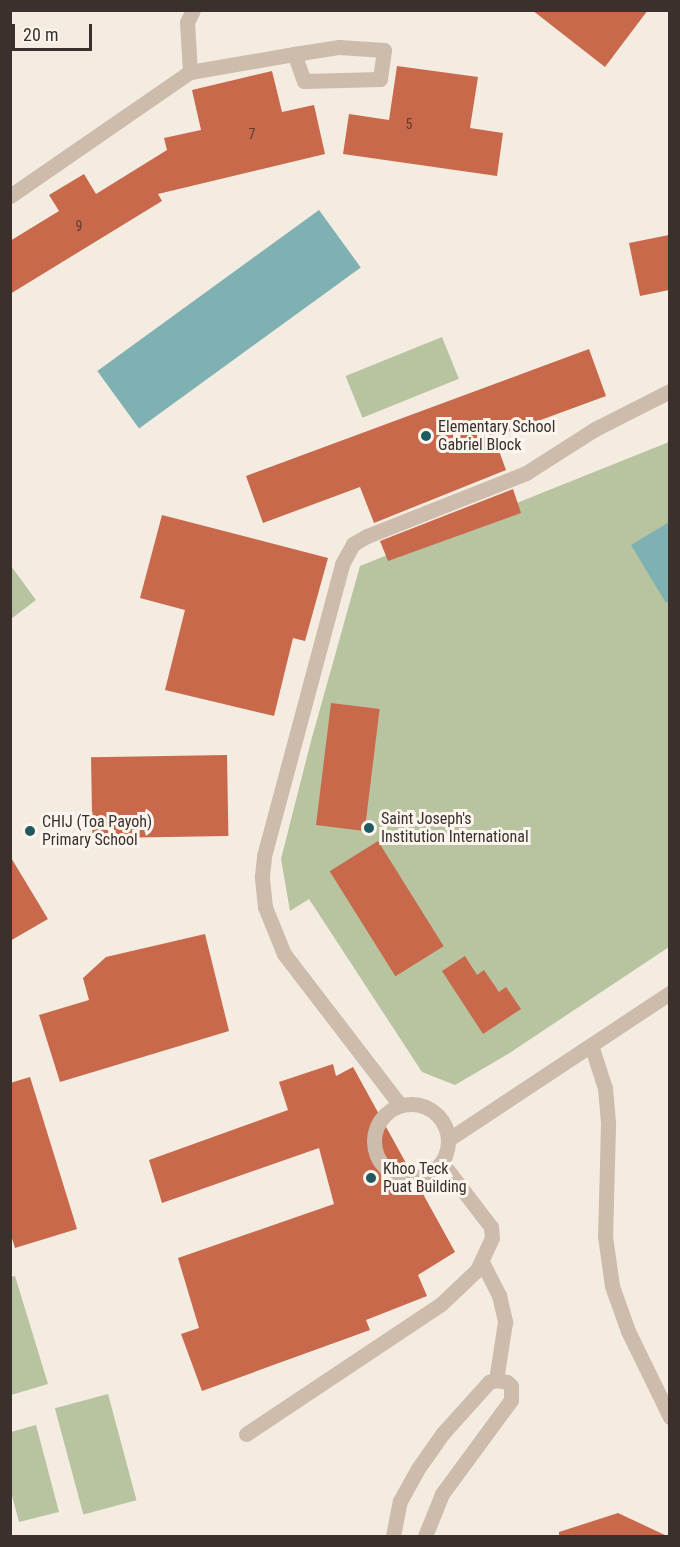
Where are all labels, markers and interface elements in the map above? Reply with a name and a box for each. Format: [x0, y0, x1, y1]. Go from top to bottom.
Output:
scale bar [15, 12, 94, 50]
text: 20 m [23, 24, 58, 45]
house number: 5 [406, 116, 412, 132]
house number: 7 [249, 126, 255, 142]
house number: 9 [76, 218, 82, 234]
place label: Elementary School Gabriel Block [438, 417, 555, 455]
marker: Elementary School Gabriel Block [419, 429, 433, 443]
place label: Saint Joseph's Institution International [381, 809, 529, 847]
place label: CHIJ (Toa Payoh) Primary School [42, 812, 152, 850]
marker: Saint Joseph's Institution International [362, 821, 376, 835]
marker: CHIJ (Toa Payoh) Primary School [23, 824, 37, 838]
place label: Khoo Teck Puat Building [383, 1159, 467, 1197]
marker: Khoo Teck Puat Building [364, 1171, 378, 1185]

